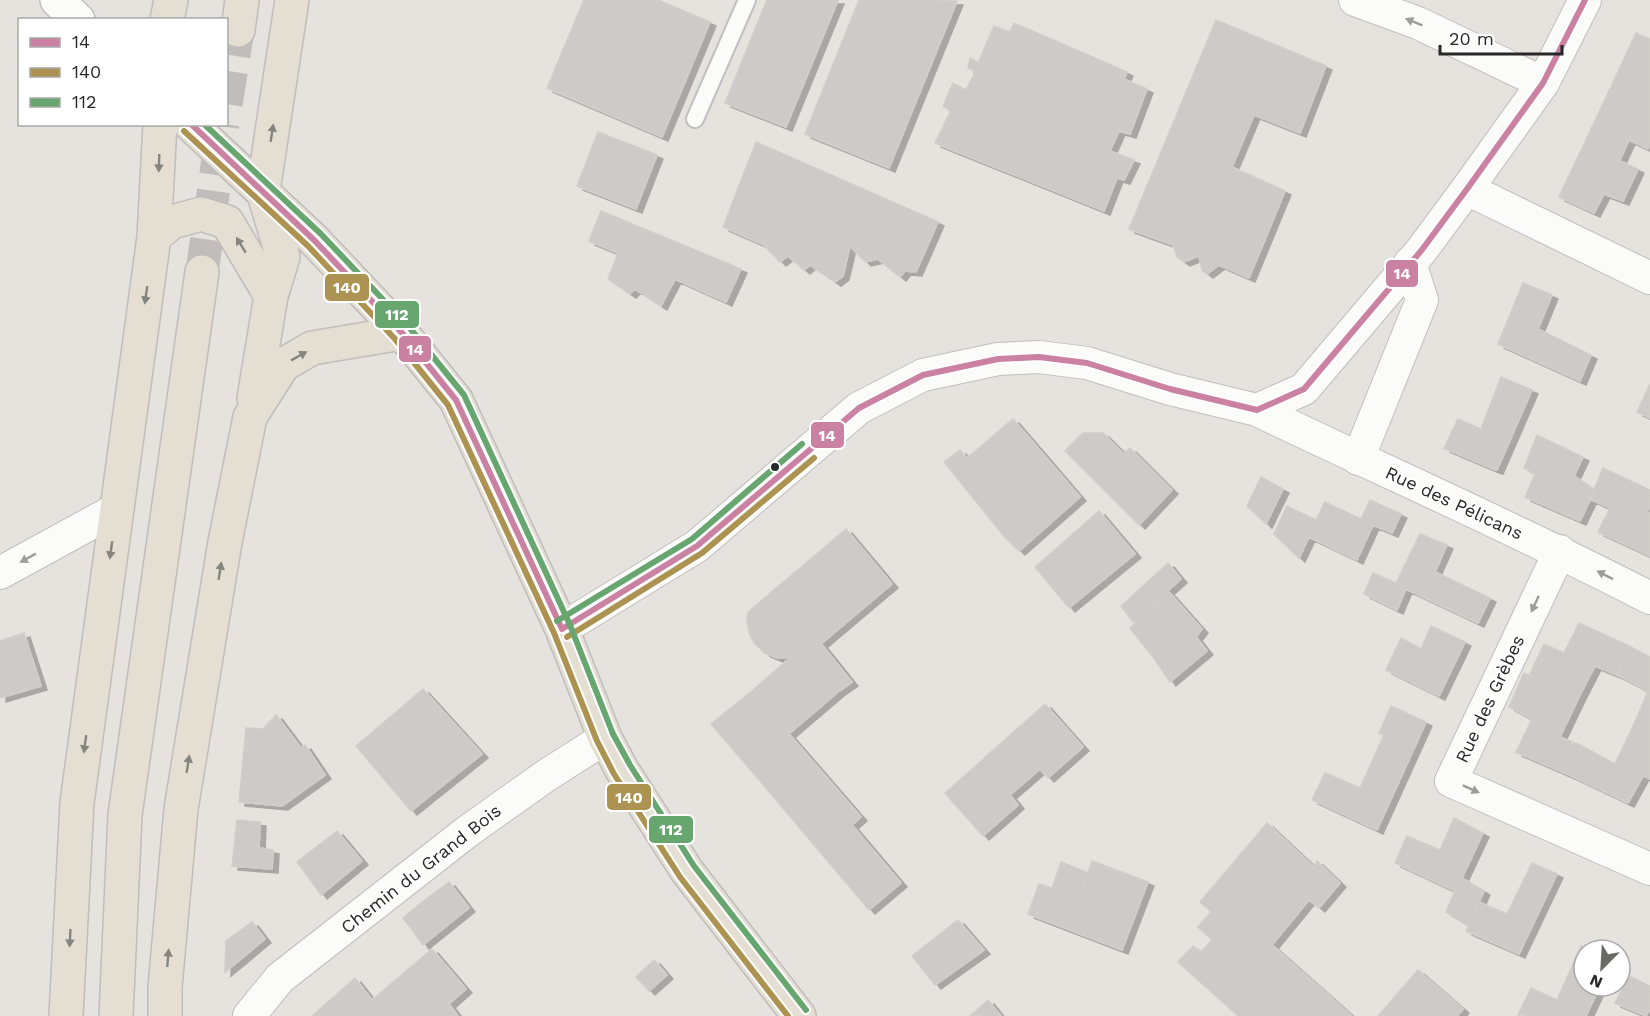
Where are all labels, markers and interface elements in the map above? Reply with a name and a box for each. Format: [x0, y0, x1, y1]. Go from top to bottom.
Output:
one-way arrow [1405, 17, 1423, 27]
legend [18, 18, 228, 126]
scale bar [1440, 18, 1562, 56]
text: 20 m [1449, 28, 1494, 49]
text: 14 [72, 31, 90, 52]
text: 140 [72, 61, 101, 82]
text: 112 [72, 91, 97, 112]
one-way arrow [267, 123, 276, 142]
one-way arrow [154, 153, 164, 172]
one-way arrow [236, 237, 247, 253]
line badge: 14 [1385, 259, 1419, 288]
text: 14 [1393, 264, 1411, 283]
line badge: 140 [324, 273, 370, 302]
text: 140 [333, 278, 361, 297]
one-way arrow [142, 286, 151, 305]
line badge: 112 [374, 300, 420, 329]
text: 112 [385, 305, 409, 324]
line badge: 14 [398, 335, 432, 363]
text: 14 [406, 340, 424, 359]
one-way arrow [290, 351, 307, 361]
line badge: 14 [810, 421, 845, 449]
text: 14 [818, 426, 836, 445]
unlabelled marker [769, 461, 781, 473]
street label: Rue des Pélicans [1382, 462, 1526, 544]
one-way arrow [107, 541, 116, 560]
one-way arrow [20, 553, 37, 563]
one-way arrow [215, 562, 224, 581]
one-way arrow [1596, 570, 1613, 580]
one-way arrow [1530, 596, 1539, 613]
street label: Rue des Grèbes [1451, 632, 1528, 766]
one-way arrow [80, 734, 90, 753]
one-way arrow [184, 754, 193, 773]
line badge: 140 [606, 783, 652, 811]
one-way arrow [1462, 784, 1480, 794]
text: 140 [615, 788, 643, 807]
street label: Chemin du Grand Bois [336, 800, 505, 938]
line badge: 112 [648, 815, 694, 844]
text: 112 [659, 820, 683, 839]
one-way arrow [65, 929, 75, 948]
north arrow [1572, 938, 1632, 998]
one-way arrow [163, 948, 172, 967]
text: N [1587, 970, 1605, 992]

